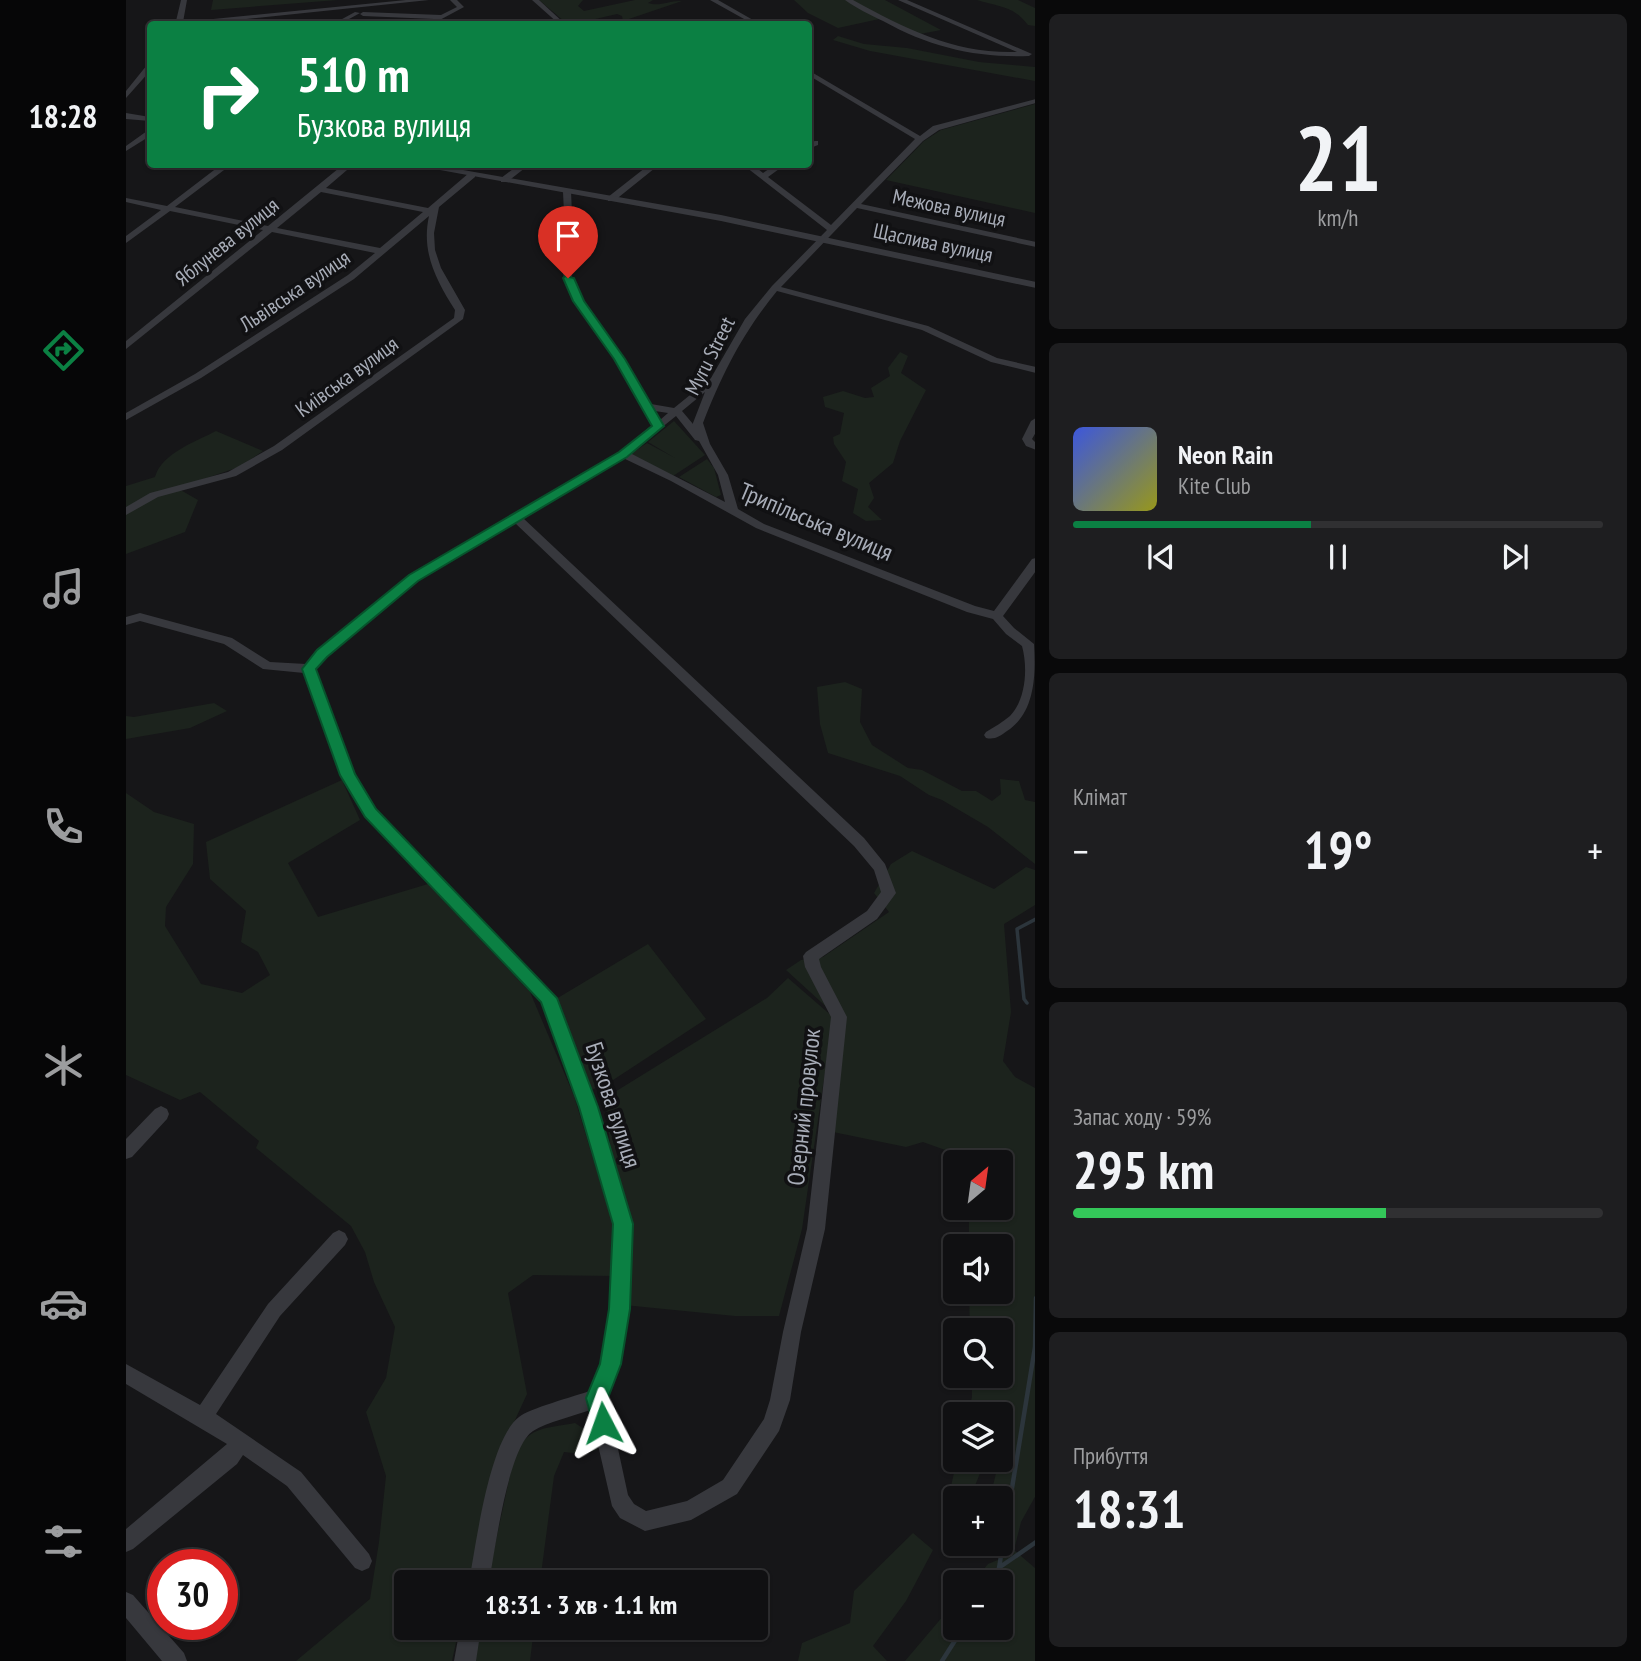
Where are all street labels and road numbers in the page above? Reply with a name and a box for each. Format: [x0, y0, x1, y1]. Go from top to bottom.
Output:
street label: Межова вулиця [890, 182, 1008, 233]
street label: Яблунева вулиця [169, 192, 284, 292]
street label: Щаслива вулиця [871, 217, 995, 268]
street label: Львівська вулиця [233, 244, 355, 338]
street label: Myru Street [678, 312, 741, 399]
street label: Київська вулиця [290, 330, 403, 423]
street label: Трипільська вулиця [735, 475, 898, 568]
street label: Озерний провулок [780, 1026, 827, 1187]
street label: Бузкова вулиця [579, 1038, 648, 1172]

